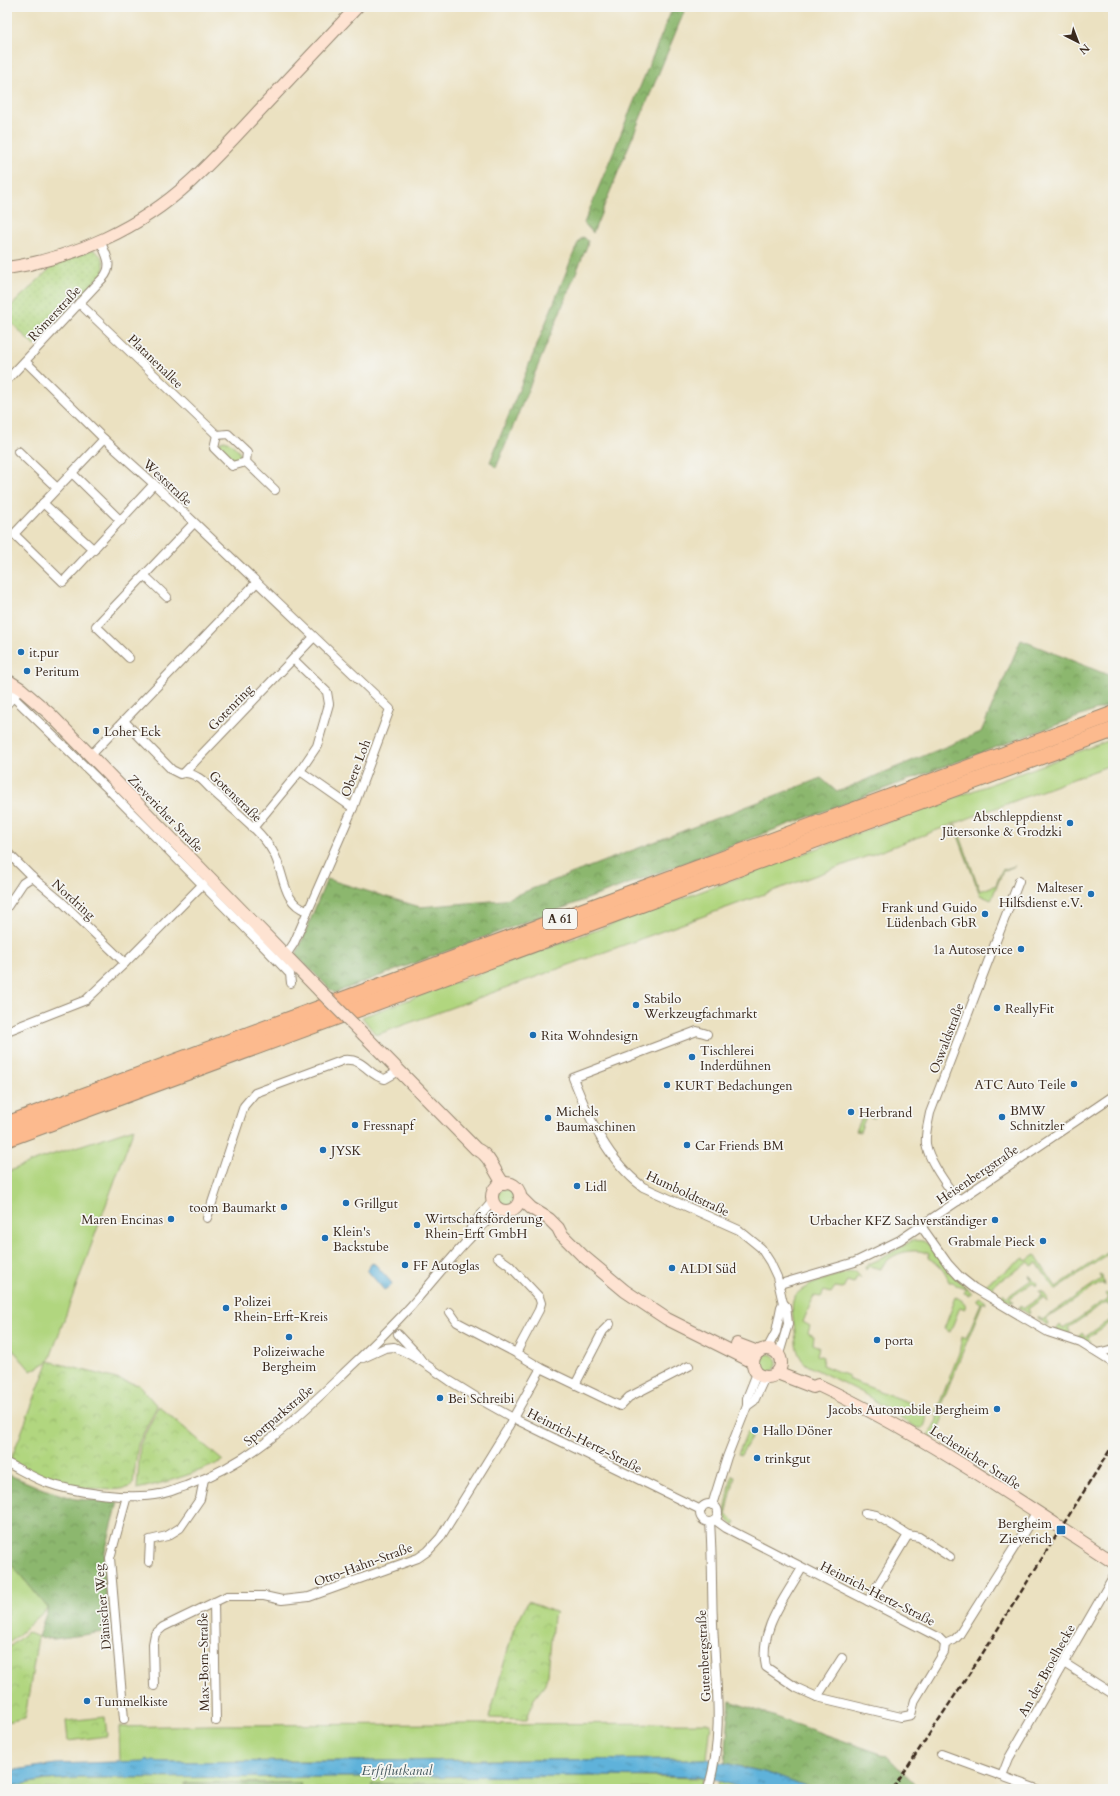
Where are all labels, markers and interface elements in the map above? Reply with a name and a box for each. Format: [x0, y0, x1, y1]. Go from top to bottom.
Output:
north arrow [1058, 22, 1098, 62]
text: N [1075, 40, 1093, 58]
street label: Römerstraße [24, 282, 85, 345]
street label: Platanenallee [123, 331, 187, 393]
street label: Weststraße [138, 455, 196, 510]
place label: it.pur [29, 644, 59, 662]
marker: it.pur [16, 647, 26, 657]
place label: Peritum [35, 663, 79, 681]
marker: Peritum [22, 666, 32, 676]
street label: Gotenring [204, 680, 258, 735]
place label: Loher Eck [104, 723, 161, 741]
marker: Loher Eck [91, 726, 101, 736]
street label: Obere Loh [337, 737, 375, 800]
street label: Gotenstraße [205, 767, 266, 827]
street label: Zievericher Straße [124, 771, 207, 857]
place label: Abschleppdienst Jütersonke & Grodzki [940, 808, 1062, 841]
marker: Abschleppdienst Jütersonke & Grodzki [1065, 818, 1075, 828]
street label: Nordring [48, 875, 100, 925]
place label: Malteser Hilfsdienst e.V. [999, 879, 1083, 912]
marker: Malteser Hilfsdienst e.V. [1086, 889, 1096, 899]
place label: Frank und Guido Lüdenbach GbR [881, 899, 977, 932]
road number: A 61 [543, 909, 577, 929]
marker: Frank und Guido Lüdenbach GbR [980, 909, 990, 919]
place label: 1a Autoservice [933, 941, 1013, 959]
marker: 1a Autoservice [1016, 944, 1026, 954]
place label: Stabilo Werkzeugfachmarkt [643, 990, 757, 1023]
marker: Stabilo Werkzeugfachmarkt [631, 1000, 641, 1010]
street label: Oswaldstraße [925, 1000, 969, 1076]
place label: ReallyFit [1005, 1000, 1054, 1018]
marker: ReallyFit [992, 1003, 1002, 1013]
place label: Rita Wohndesign [541, 1027, 639, 1045]
marker: Rita Wohndesign [528, 1030, 538, 1040]
place label: Tischlerei Inderdühnen [700, 1042, 772, 1075]
marker: Tischlerei Inderdühnen [687, 1052, 697, 1062]
place label: ATC Auto Teile [974, 1076, 1066, 1094]
place label: KURT Bedachungen [675, 1077, 793, 1095]
marker: ATC Auto Teile [1069, 1079, 1079, 1089]
marker: KURT Bedachungen [662, 1080, 672, 1090]
place label: BMW Schnitzler [1010, 1102, 1065, 1135]
place label: Michels Baumaschinen [556, 1103, 637, 1136]
place label: Herbrand [859, 1104, 912, 1122]
marker: Herbrand [846, 1107, 856, 1117]
marker: BMW Schnitzler [997, 1112, 1007, 1122]
marker: Michels Baumaschinen [543, 1113, 553, 1123]
place label: Fressnapf [363, 1117, 416, 1135]
marker: Fressnapf [350, 1120, 360, 1130]
place label: Car Friends BM [695, 1137, 784, 1155]
marker: Car Friends BM [682, 1140, 692, 1150]
street label: Heisenbergstraße [933, 1141, 1022, 1209]
place label: JYSK [329, 1142, 362, 1160]
marker: JYSK [318, 1145, 328, 1155]
street label: Humboldtstraße [643, 1167, 732, 1221]
place label: Lidl [585, 1178, 607, 1196]
marker: Lidl [572, 1181, 582, 1191]
place label: Grillgut [354, 1195, 398, 1213]
marker: Grillgut [341, 1198, 351, 1208]
place label: toom Baumarkt [189, 1199, 276, 1217]
marker: toom Baumarkt [279, 1202, 289, 1212]
place label: Wirtschaftsförderung Rhein-Erft GmbH [424, 1210, 543, 1243]
place label: Maren Encinas [81, 1211, 163, 1229]
place label: Urbacher KFZ Sachverständiger [810, 1212, 987, 1230]
marker: Maren Encinas [166, 1214, 176, 1224]
marker: Urbacher KFZ Sachverständiger [990, 1215, 1000, 1225]
marker: Wirtschaftsförderung Rhein-Erft GmbH [412, 1220, 422, 1230]
place label: Klein's Backstube [333, 1223, 389, 1256]
marker: Klein's Backstube [320, 1233, 330, 1243]
place label: Grabmale Pieck [948, 1233, 1035, 1251]
marker: Grabmale Pieck [1038, 1236, 1048, 1246]
place label: FF Autoglas [413, 1257, 479, 1275]
marker: FF Autoglas [400, 1260, 410, 1270]
place label: ALDI Süd [680, 1260, 736, 1278]
marker: ALDI Süd [667, 1263, 677, 1273]
place label: Polizei Rhein-Erft-Kreis [234, 1293, 328, 1326]
marker: Polizei Rhein-Erft-Kreis [221, 1303, 231, 1313]
marker: Polizeiwache Bergheim [284, 1332, 294, 1342]
place label: porta [885, 1332, 914, 1350]
marker: porta [872, 1335, 882, 1345]
place label: Polizeiwache Bergheim [253, 1343, 325, 1376]
street label: Sportparkstraße [240, 1381, 317, 1450]
place label: Bei Schreibi [448, 1390, 515, 1408]
marker: Bei Schreibi [435, 1393, 445, 1403]
place label: Jacobs Automobile Bergheim [826, 1401, 989, 1419]
street label: Heinrich-Hertz-Straße [524, 1404, 645, 1478]
marker: Jacobs Automobile Bergheim [992, 1404, 1002, 1414]
place label: Hallo Döner [763, 1422, 832, 1440]
street label: Lechenicher Straße [926, 1422, 1025, 1494]
marker: Hallo Döner [750, 1425, 760, 1435]
place label: trinkgut [765, 1450, 810, 1468]
marker: trinkgut [752, 1453, 762, 1463]
place label: Bergheim Zieverich [998, 1515, 1052, 1548]
marker: Bergheim Zieverich [1055, 1524, 1067, 1536]
street label: Otto-Hahn-Straße [312, 1539, 415, 1591]
street label: Heinrich-Hertz-Straße [817, 1557, 938, 1631]
street label: Dänischer Weg [90, 1562, 116, 1651]
street label: Gutenbergstraße [693, 1609, 715, 1702]
street label: Max-Born-Straße [194, 1612, 214, 1711]
street label: An der Broelhecke [1014, 1621, 1080, 1720]
place label: Tummelkiste [95, 1693, 168, 1711]
marker: Tummelkiste [82, 1696, 92, 1706]
water label: Erftflutkanal [362, 1761, 434, 1780]

